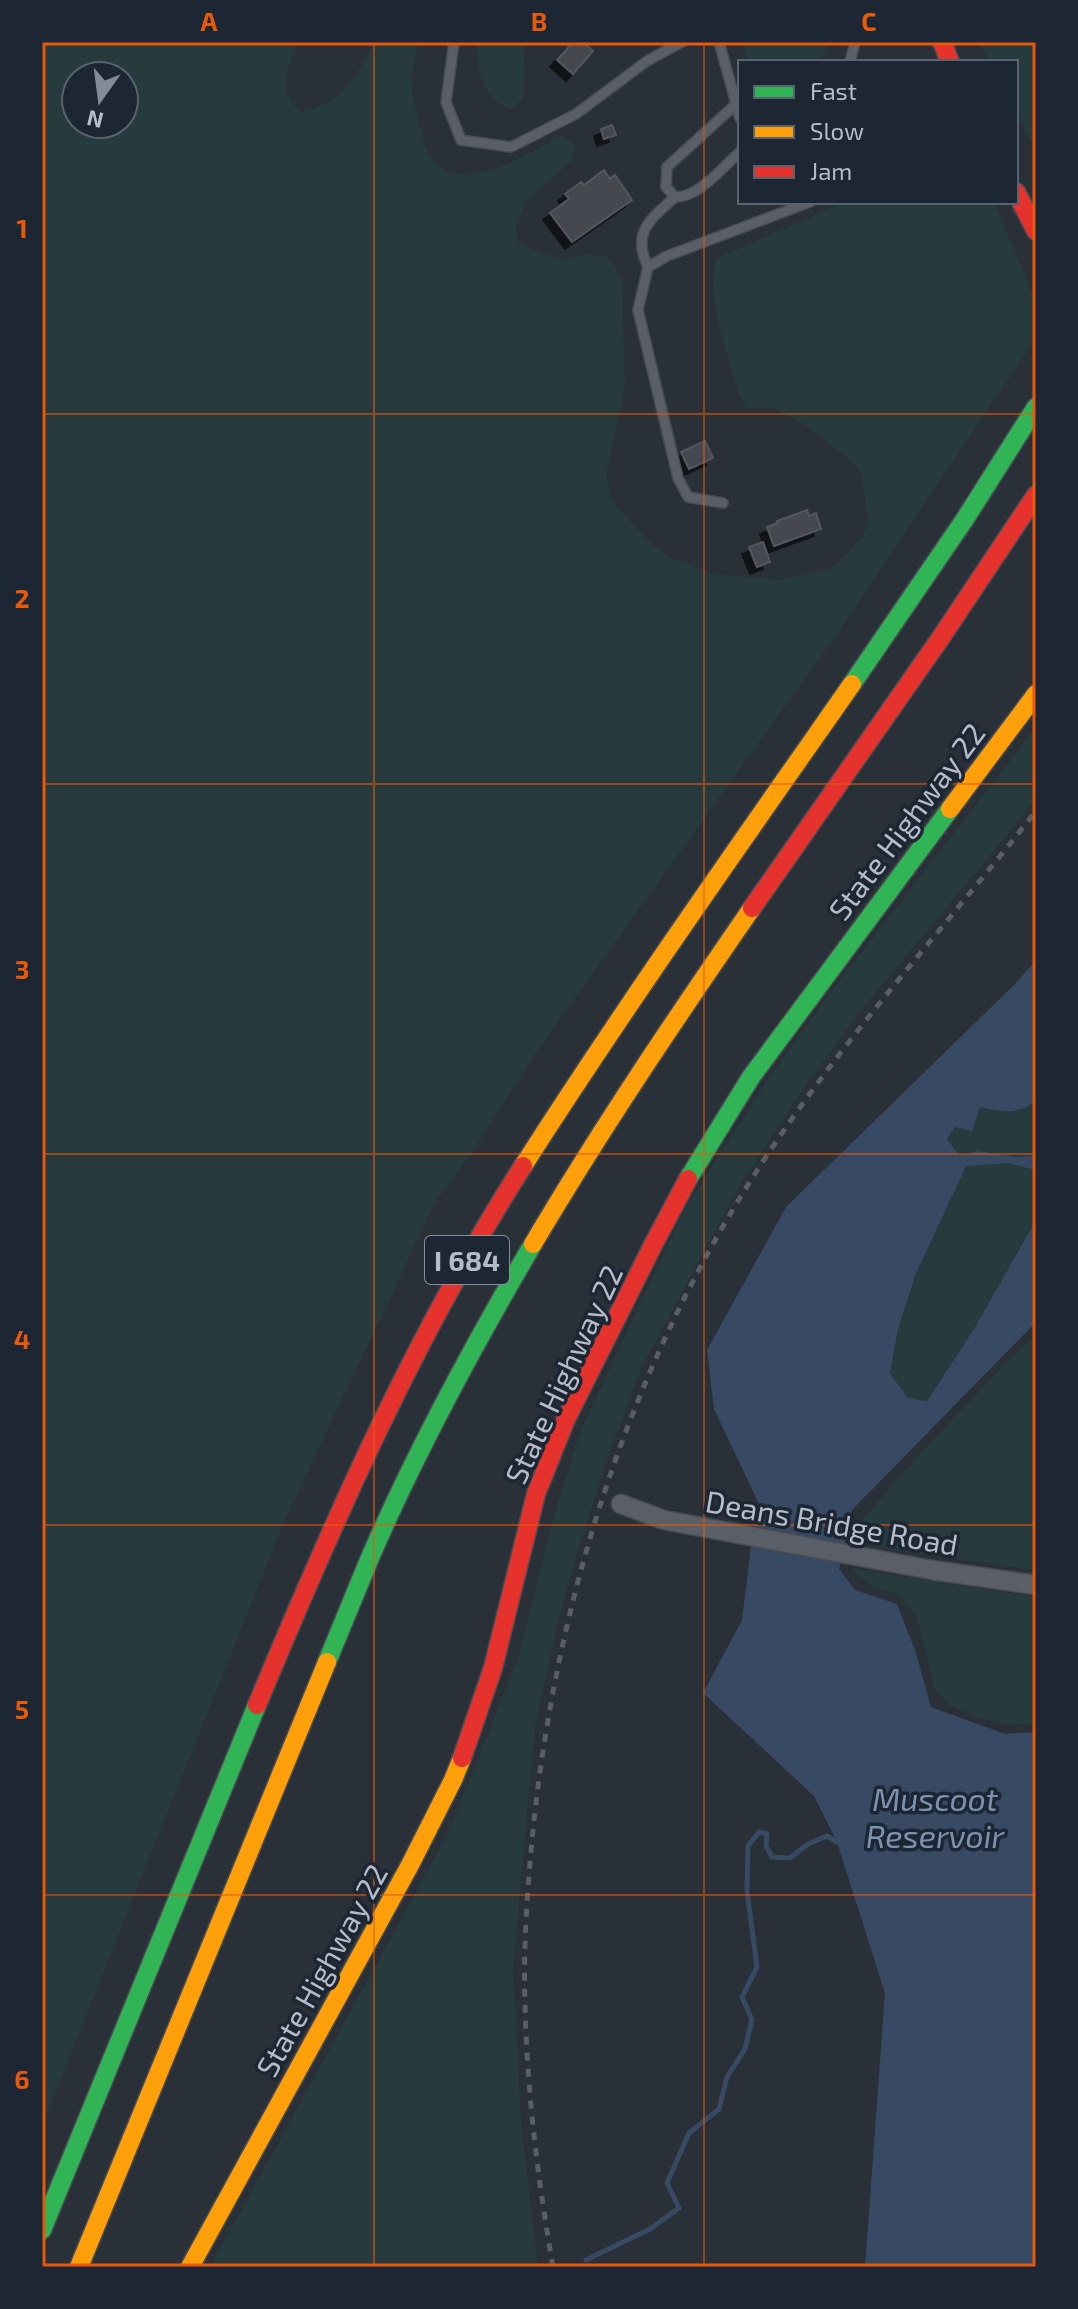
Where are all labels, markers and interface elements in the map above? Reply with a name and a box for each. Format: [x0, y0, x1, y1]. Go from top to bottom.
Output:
text: A [201, 5, 218, 36]
text: B [531, 5, 547, 36]
text: C [861, 5, 877, 36]
north arrow [60, 60, 140, 140]
legend [738, 60, 1018, 204]
text: Fast [810, 76, 857, 105]
text: N [84, 106, 106, 135]
text: Slow [810, 116, 864, 145]
text: Jam [810, 156, 852, 185]
text: 1 [16, 212, 28, 243]
text: 2 [14, 582, 30, 613]
street label: State Highway 22 [820, 715, 992, 927]
text: 3 [15, 953, 29, 984]
road number: I 684 [425, 1236, 509, 1284]
street label: State Highway 22 [497, 1259, 629, 1489]
text: 4 [14, 1323, 30, 1354]
street label: Deans Bridge Road [703, 1482, 961, 1562]
text: 5 [15, 1693, 29, 1724]
water label: Muscoot Reservoir [866, 1779, 1006, 1854]
street label: State Highway 22 [248, 1858, 394, 2082]
text: 6 [14, 2063, 30, 2094]

